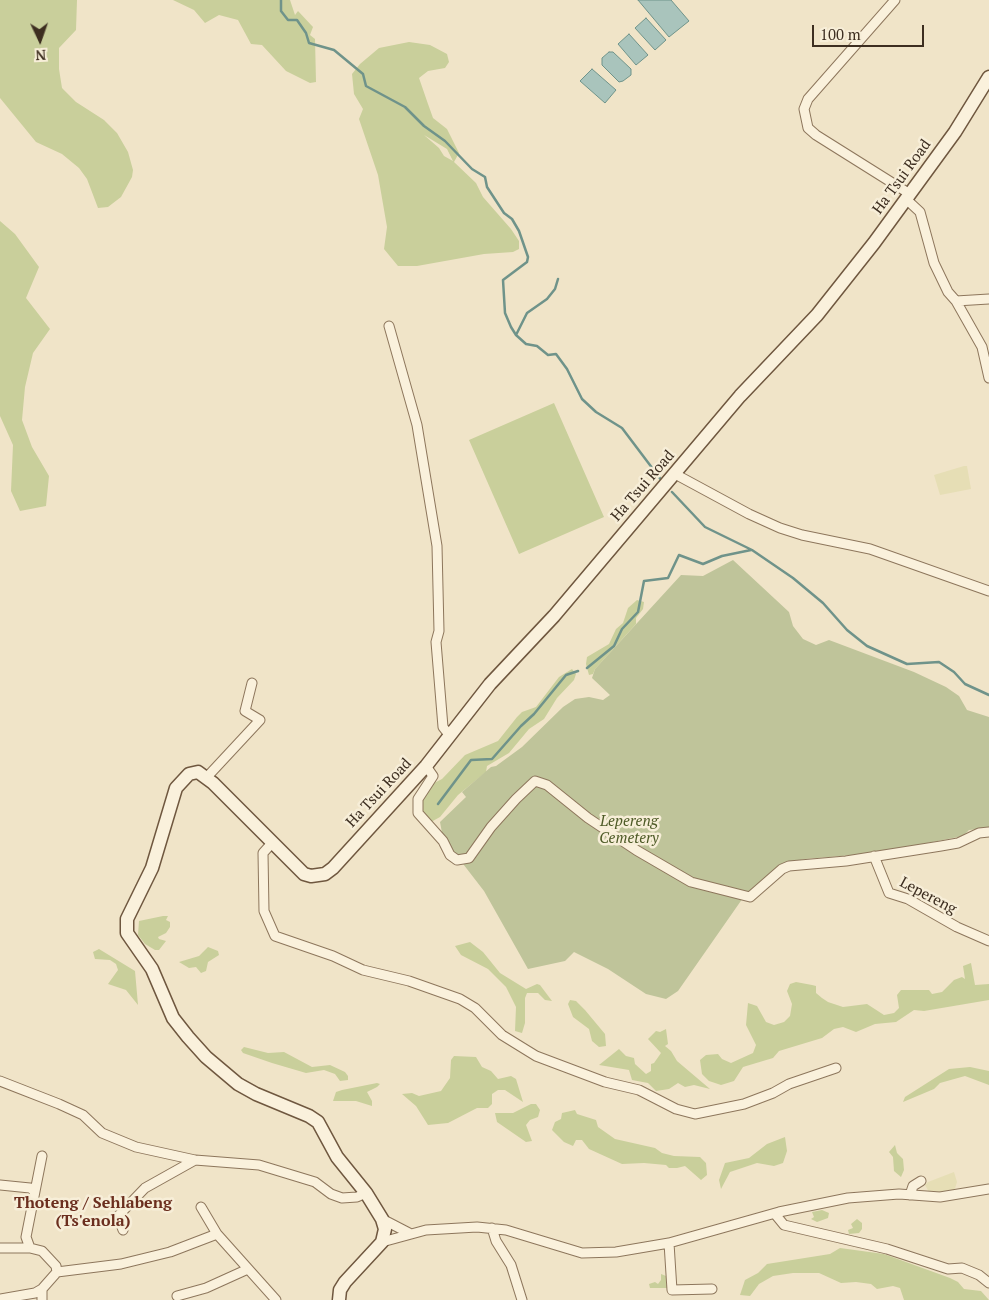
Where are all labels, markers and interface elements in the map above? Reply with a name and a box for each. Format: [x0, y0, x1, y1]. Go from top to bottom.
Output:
north arrow [15, 15, 65, 65]
scale bar [814, 15, 926, 47]
text: 100 m [820, 24, 861, 44]
text: N [35, 46, 47, 65]
street label: Ha Tsui Road [869, 136, 935, 218]
street label: Ha Tsui Road [607, 447, 679, 525]
street label: Ha Tsui Road [343, 755, 415, 831]
park label: Lepereng Cemetery [599, 813, 659, 848]
street label: Lepereng [896, 874, 960, 918]
district label: Thoteng / Sehlabeng (Ts'enola) [14, 1193, 172, 1231]

